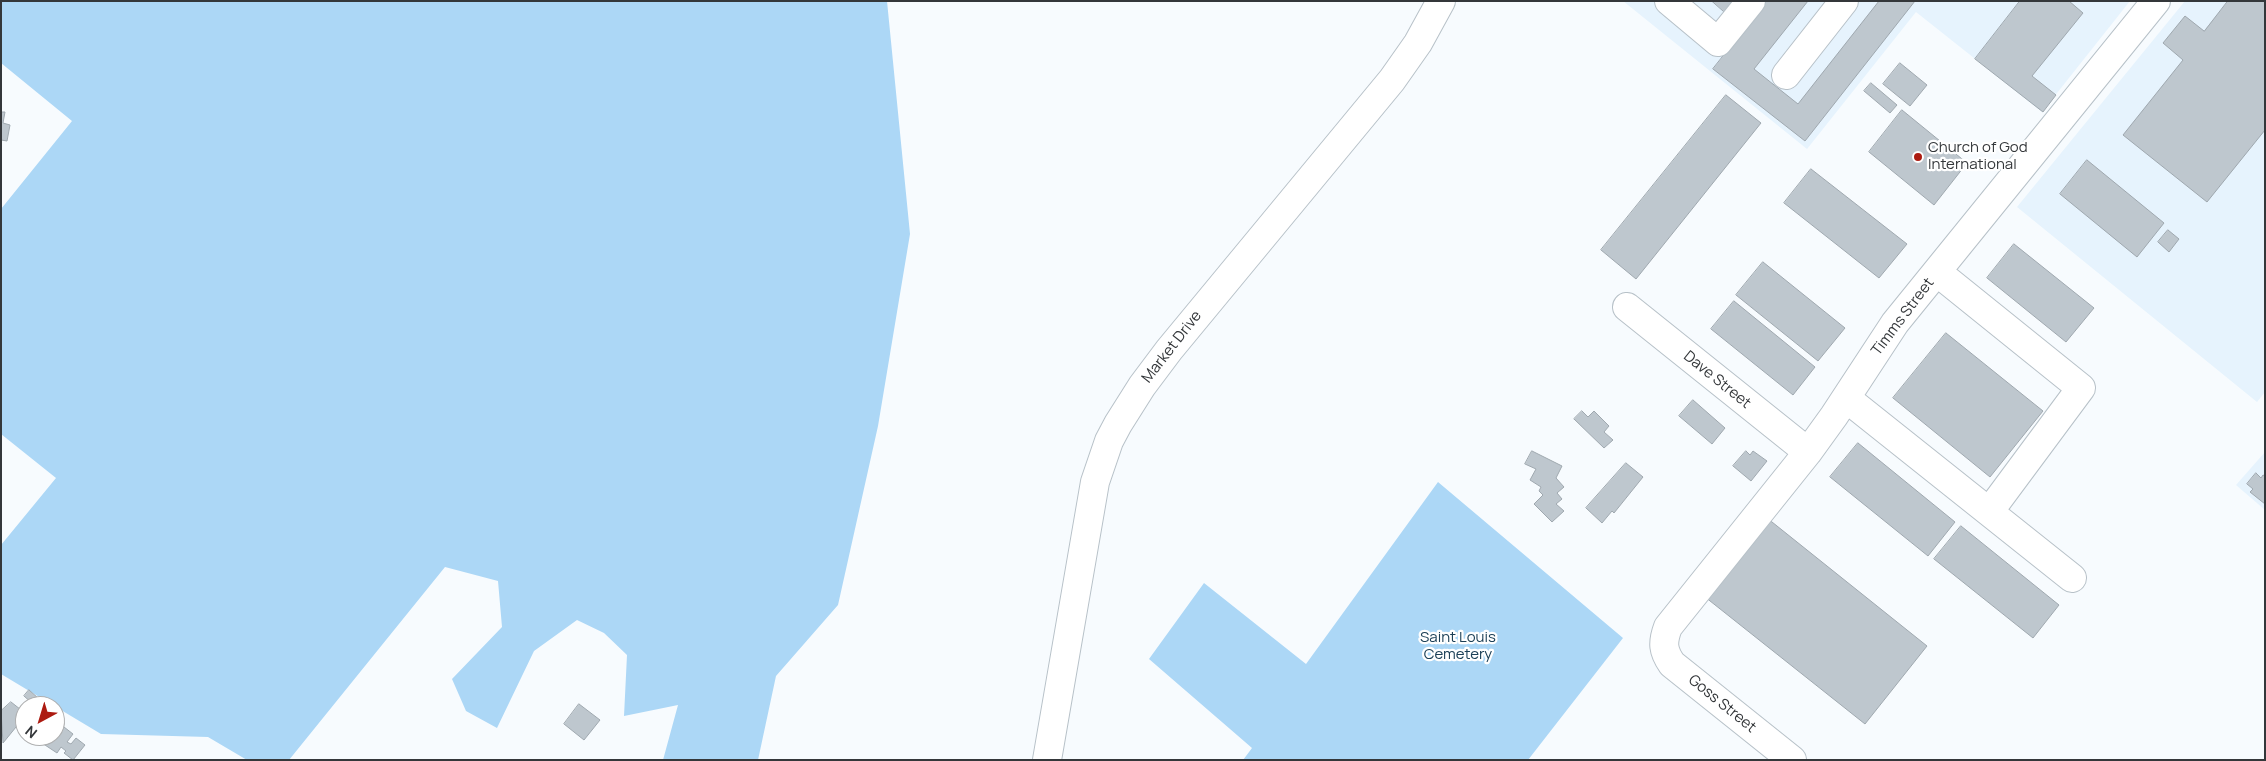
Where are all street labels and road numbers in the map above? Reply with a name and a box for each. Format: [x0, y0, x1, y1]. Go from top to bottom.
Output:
street label: Timms Street [1868, 275, 1938, 359]
street label: Market Drive [1138, 307, 1206, 387]
street label: Dave Street [1680, 347, 1754, 413]
street label: Goss Street [1684, 671, 1760, 737]

